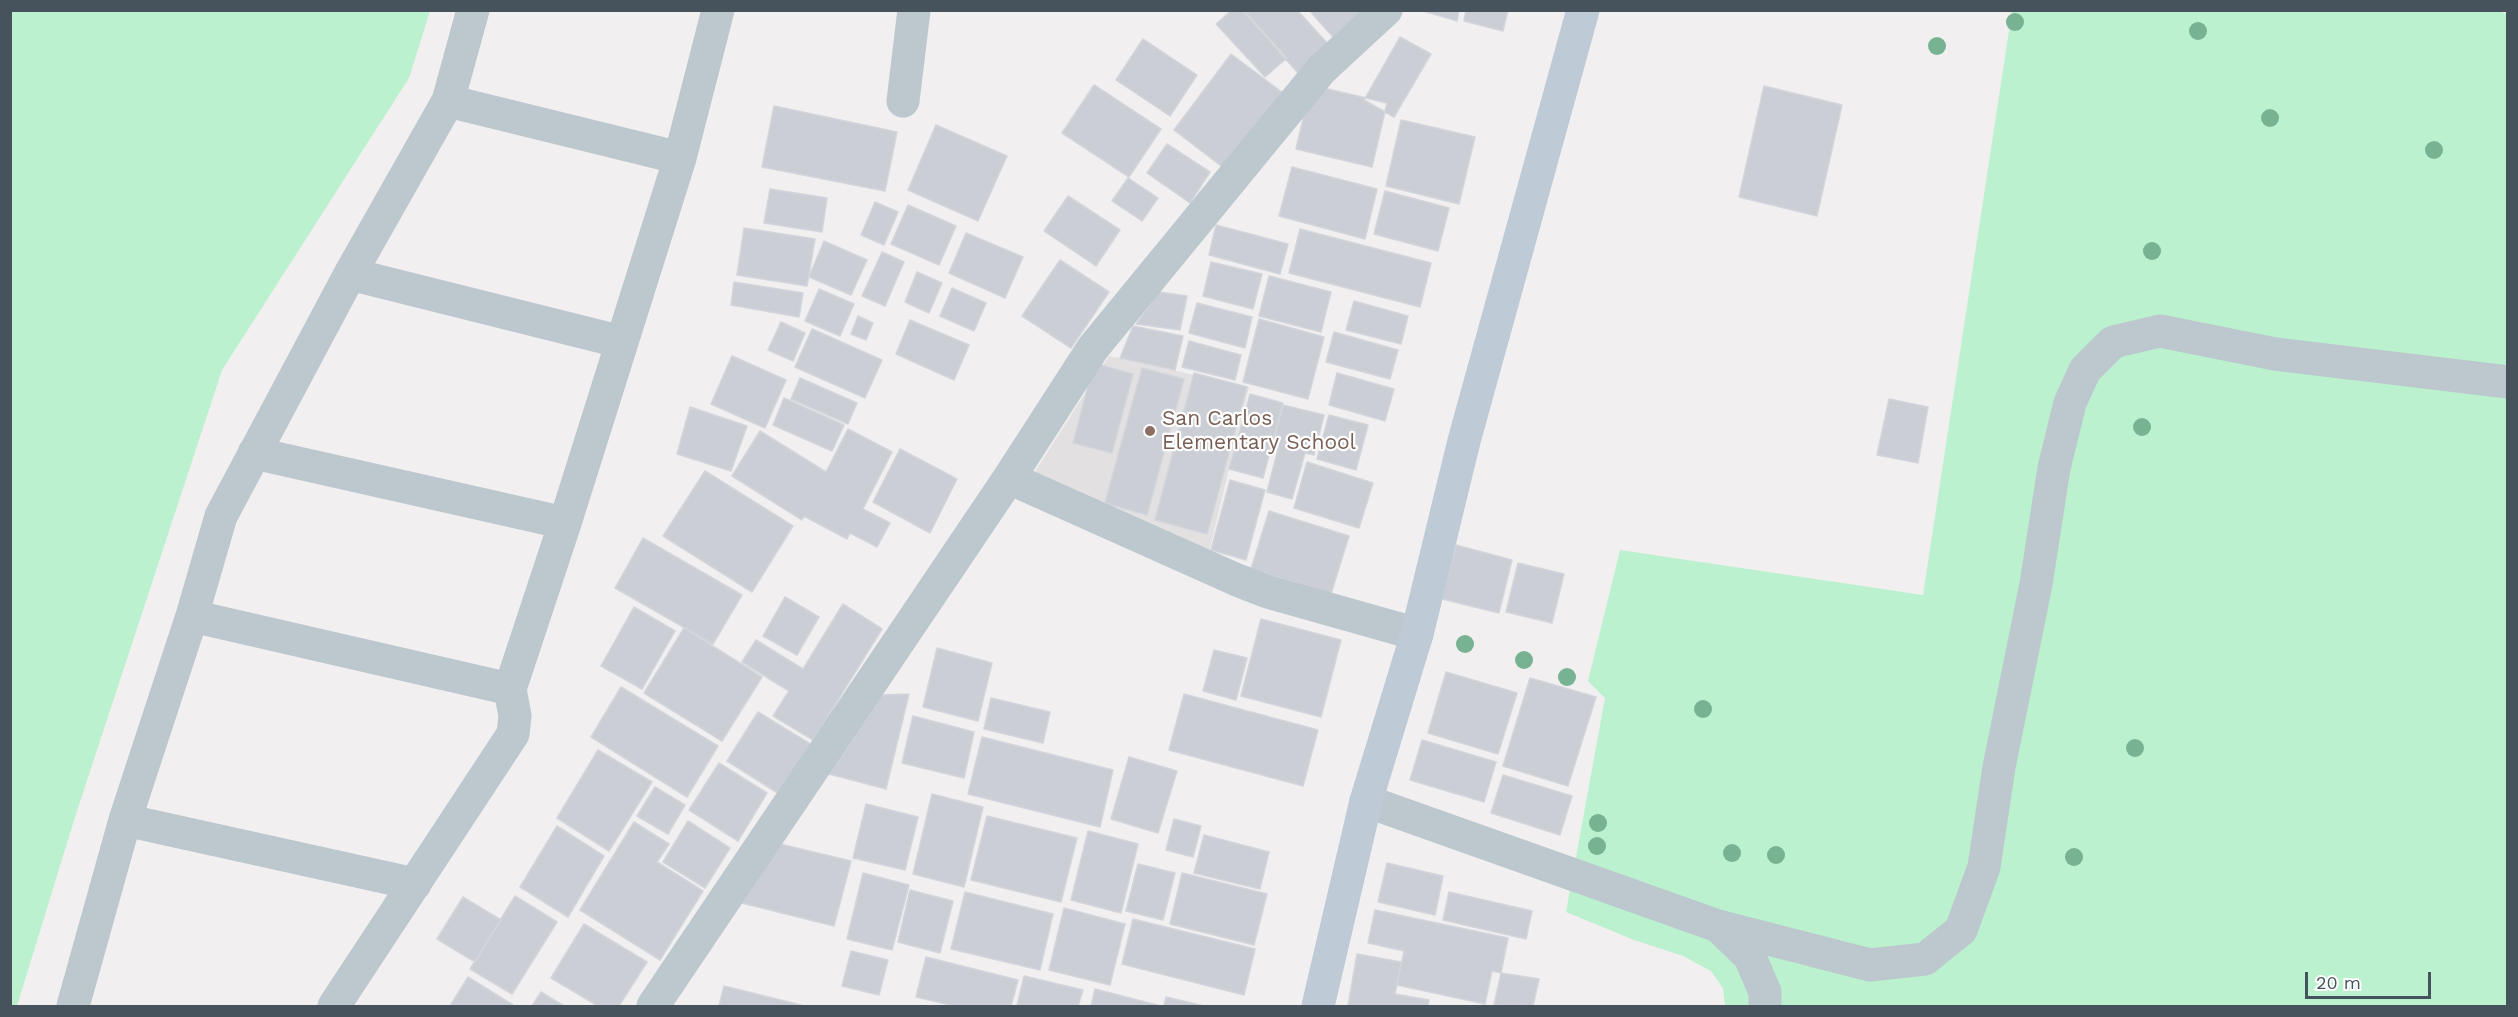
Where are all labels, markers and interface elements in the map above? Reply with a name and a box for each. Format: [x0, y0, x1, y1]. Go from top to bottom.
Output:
place label: San Carlos Elementary School [1162, 406, 1356, 456]
marker: San Carlos Elementary School [1143, 424, 1157, 438]
scale bar [2308, 960, 2434, 998]
text: 20 m [2316, 972, 2361, 993]

